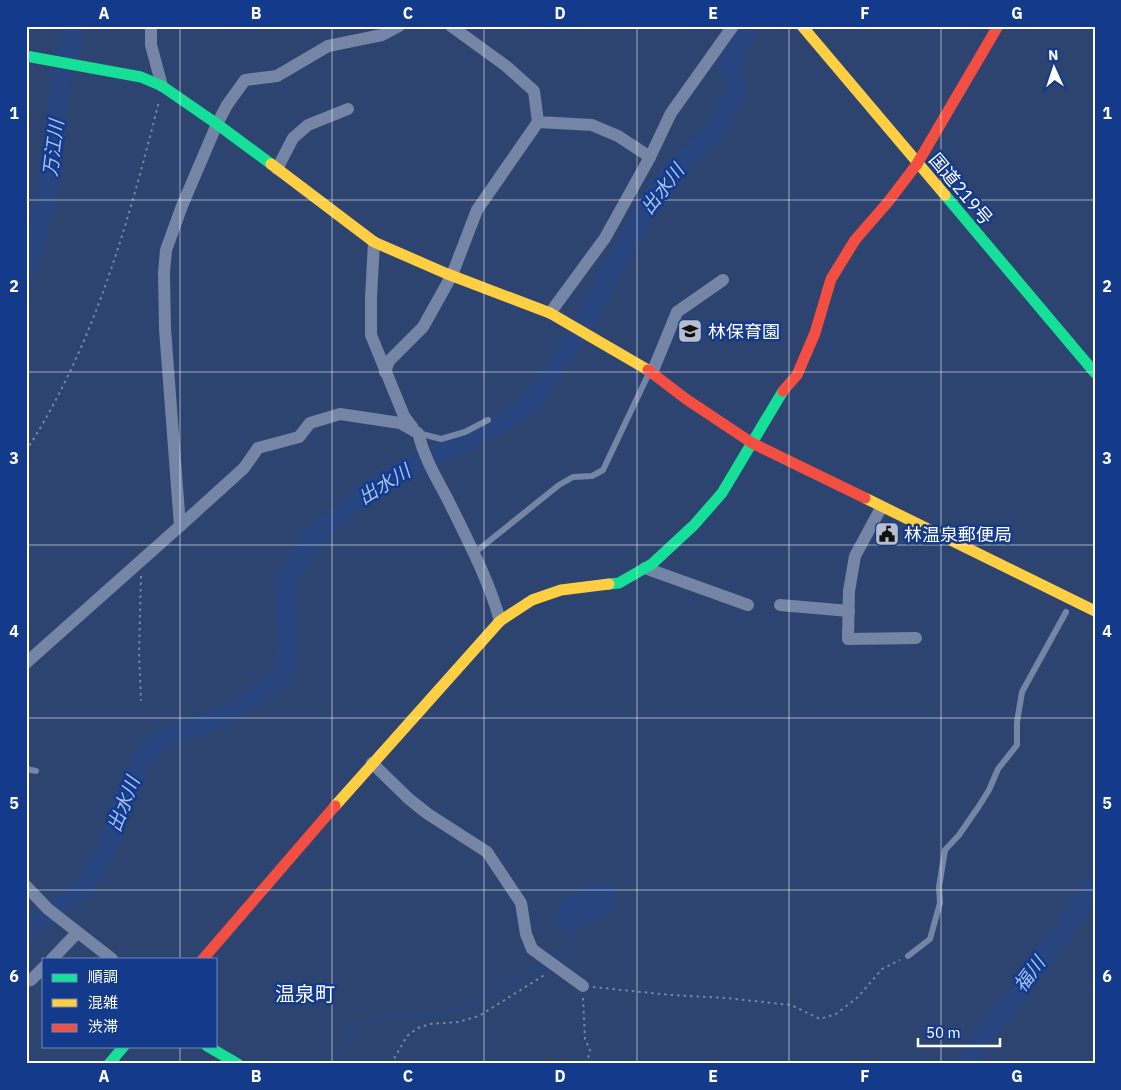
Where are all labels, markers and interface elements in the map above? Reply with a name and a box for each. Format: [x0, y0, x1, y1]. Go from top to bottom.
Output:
text: A [99, 3, 110, 23]
text: B [251, 3, 262, 23]
text: C [403, 3, 413, 23]
text: D [554, 3, 566, 23]
text: E [708, 3, 718, 23]
text: F [860, 3, 870, 23]
text: G [1011, 3, 1023, 23]
north arrow [1028, 42, 1078, 92]
text: N [1048, 46, 1059, 64]
text: 1 [9, 103, 19, 123]
text: 1 [1102, 103, 1112, 123]
water label: 万江川 [38, 116, 69, 178]
street label: 国道219号 [924, 149, 998, 229]
water label: 出水川 [635, 158, 690, 219]
text: 2 [9, 276, 19, 296]
text: 2 [1102, 276, 1112, 296]
school or university icon: 林保育園 [677, 318, 703, 344]
place label: 林保育園 [708, 320, 780, 343]
text: 3 [9, 448, 19, 468]
text: 3 [1102, 448, 1112, 468]
water label: 出水川 [353, 458, 416, 509]
public building icon: 林温泉郵便局 [874, 521, 900, 547]
place label: 林温泉郵便局 [904, 523, 1012, 546]
text: 4 [9, 621, 19, 641]
text: 4 [1102, 621, 1112, 641]
water label: 出水川 [102, 771, 145, 835]
text: 5 [9, 793, 19, 813]
text: 5 [1102, 793, 1112, 813]
water label: 福川 [1008, 950, 1051, 996]
legend [42, 958, 218, 1048]
text: 6 [9, 966, 19, 986]
text: 6 [1102, 966, 1112, 986]
text: 順調 [88, 967, 118, 986]
district label: 温泉町 [275, 980, 335, 1007]
text: 混雑 [88, 993, 118, 1012]
scale bar [918, 1015, 1001, 1047]
text: 渋滞 [88, 1017, 118, 1036]
text: 50 m [926, 1023, 961, 1042]
text: A [99, 1066, 110, 1086]
text: B [251, 1066, 262, 1086]
text: C [403, 1066, 413, 1086]
text: D [554, 1066, 566, 1086]
text: E [708, 1066, 718, 1086]
text: F [860, 1066, 870, 1086]
text: G [1011, 1066, 1023, 1086]

